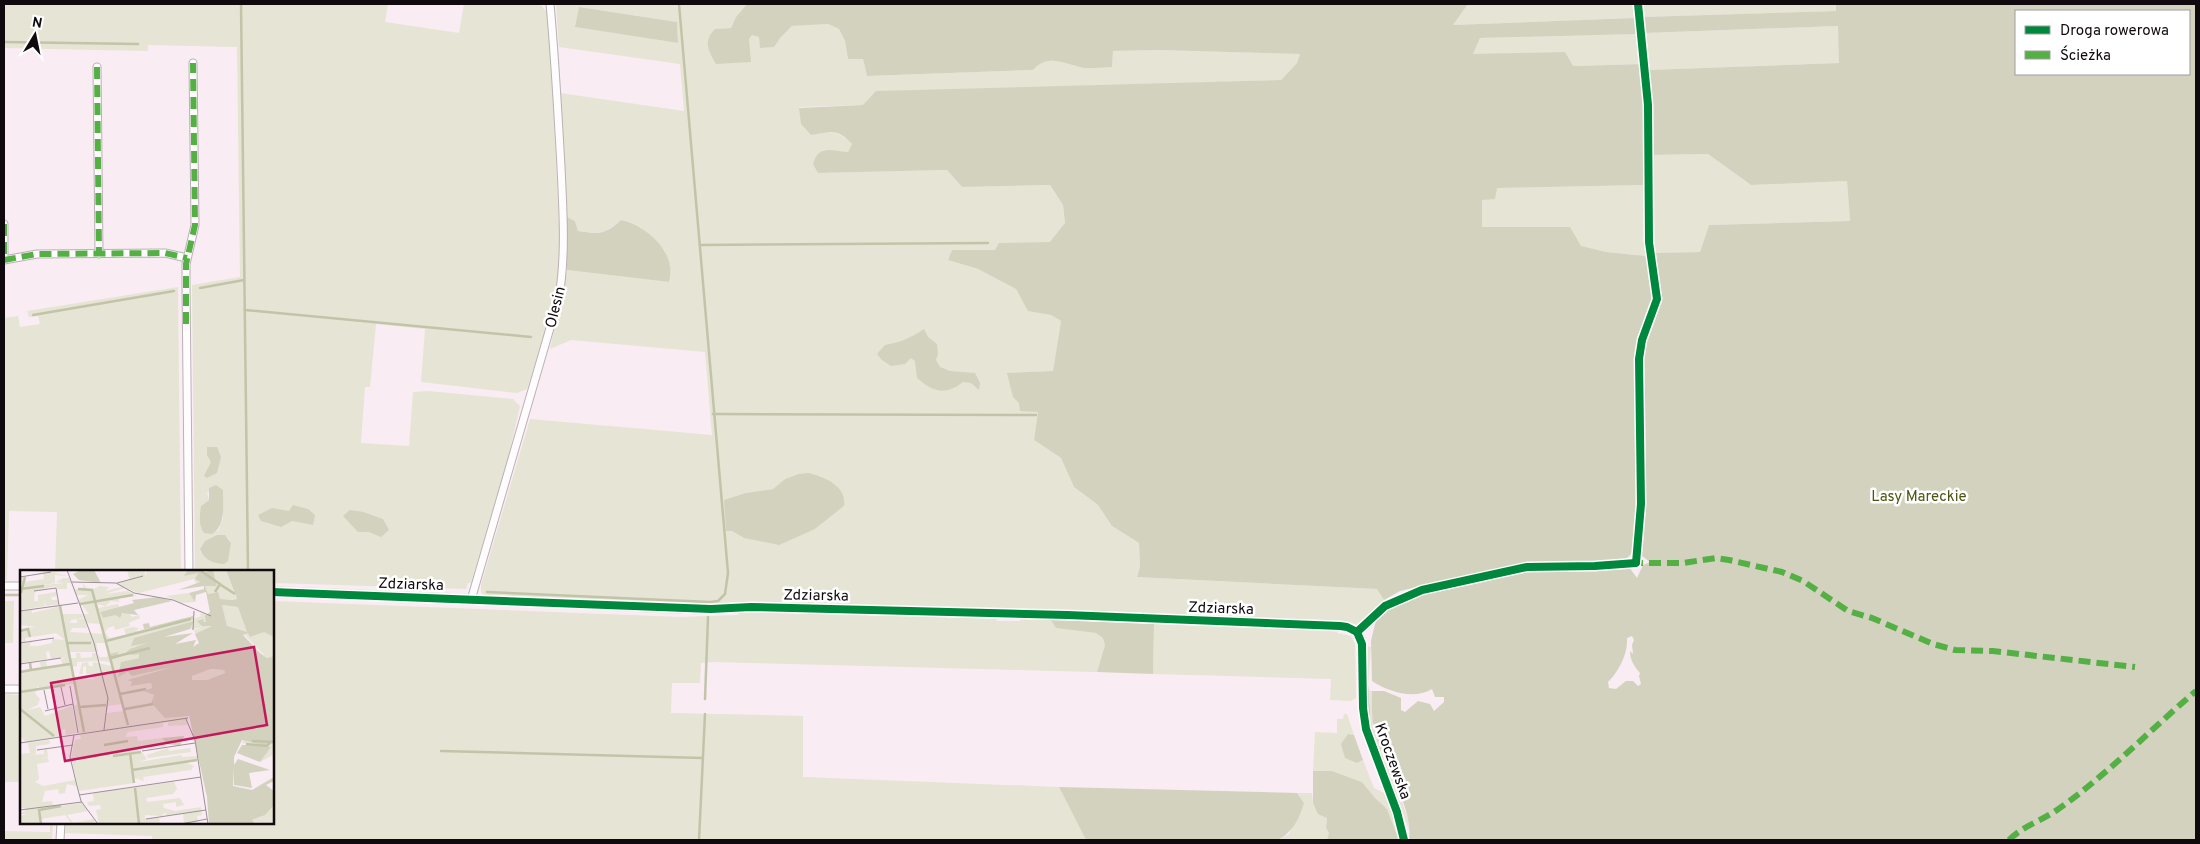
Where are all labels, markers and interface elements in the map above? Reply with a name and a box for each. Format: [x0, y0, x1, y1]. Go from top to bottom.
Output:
north arrow [10, 10, 60, 60]
legend [2015, 10, 2190, 75]
text: N [31, 14, 43, 33]
text: Droga rowerowa [2060, 22, 2169, 41]
text: Ścieżka [2060, 45, 2111, 66]
street label: Olesin [542, 285, 571, 330]
park label: Lasy Mareckie [1871, 488, 1967, 507]
inset map [20, 570, 274, 824]
street label: Zdziarska [378, 575, 444, 596]
street label: Zdziarska [783, 586, 849, 607]
street label: Zdziarska [1188, 599, 1254, 620]
street label: Kroczewska [1369, 721, 1414, 802]

